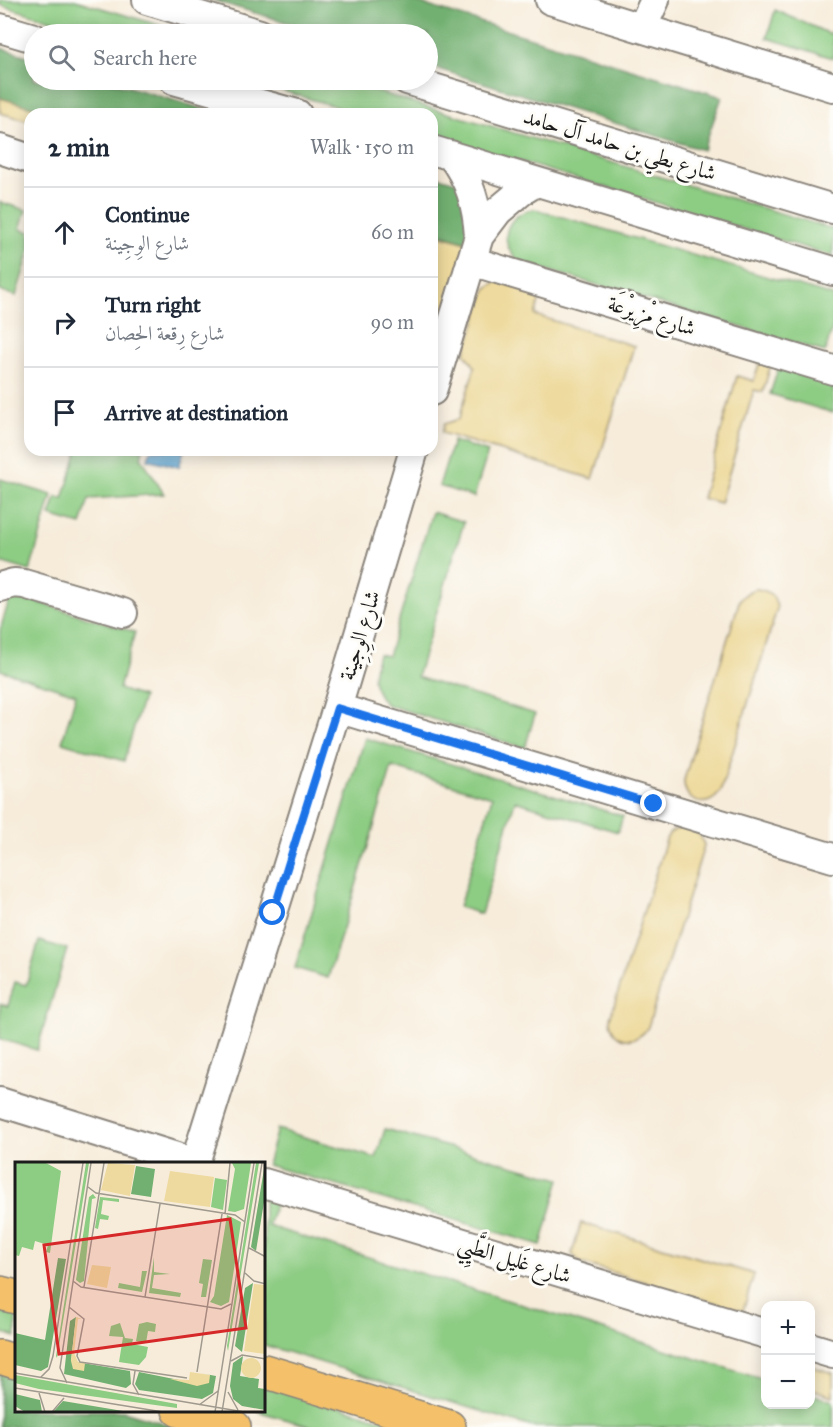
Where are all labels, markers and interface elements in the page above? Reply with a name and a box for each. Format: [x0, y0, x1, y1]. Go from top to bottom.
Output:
search box [24, 24, 438, 90]
icon: search [45, 41, 78, 74]
text: Search here [93, 44, 197, 71]
street label: شارع بطي بن حامد آل حامد [518, 102, 719, 193]
text: 2 min [48, 131, 109, 163]
text: Walk · 150 m [310, 135, 414, 159]
text: Continue [105, 201, 190, 228]
icon: ahead [48, 216, 81, 249]
text: 60 m [371, 220, 414, 244]
text: شارع الوِجِينة [105, 231, 189, 255]
street label: شارع مْزِيرْعَة [603, 287, 700, 346]
text: Turn right [105, 291, 201, 318]
icon: right [48, 306, 81, 339]
text: 90 m [371, 310, 414, 334]
text: شارع رِقعة الحِصان [105, 321, 225, 345]
icon: arrive [48, 396, 81, 429]
text: Arrive at destination [105, 399, 288, 426]
street label: شارع الوِجِينة [333, 587, 391, 685]
route end [640, 790, 666, 816]
route start [259, 899, 285, 925]
inset map [15, 1162, 266, 1412]
street label: شارع غَلِيل الطَّيِي [452, 1225, 576, 1298]
map controls [761, 1301, 815, 1409]
button: + [761, 1301, 815, 1355]
button: − [761, 1355, 815, 1409]

